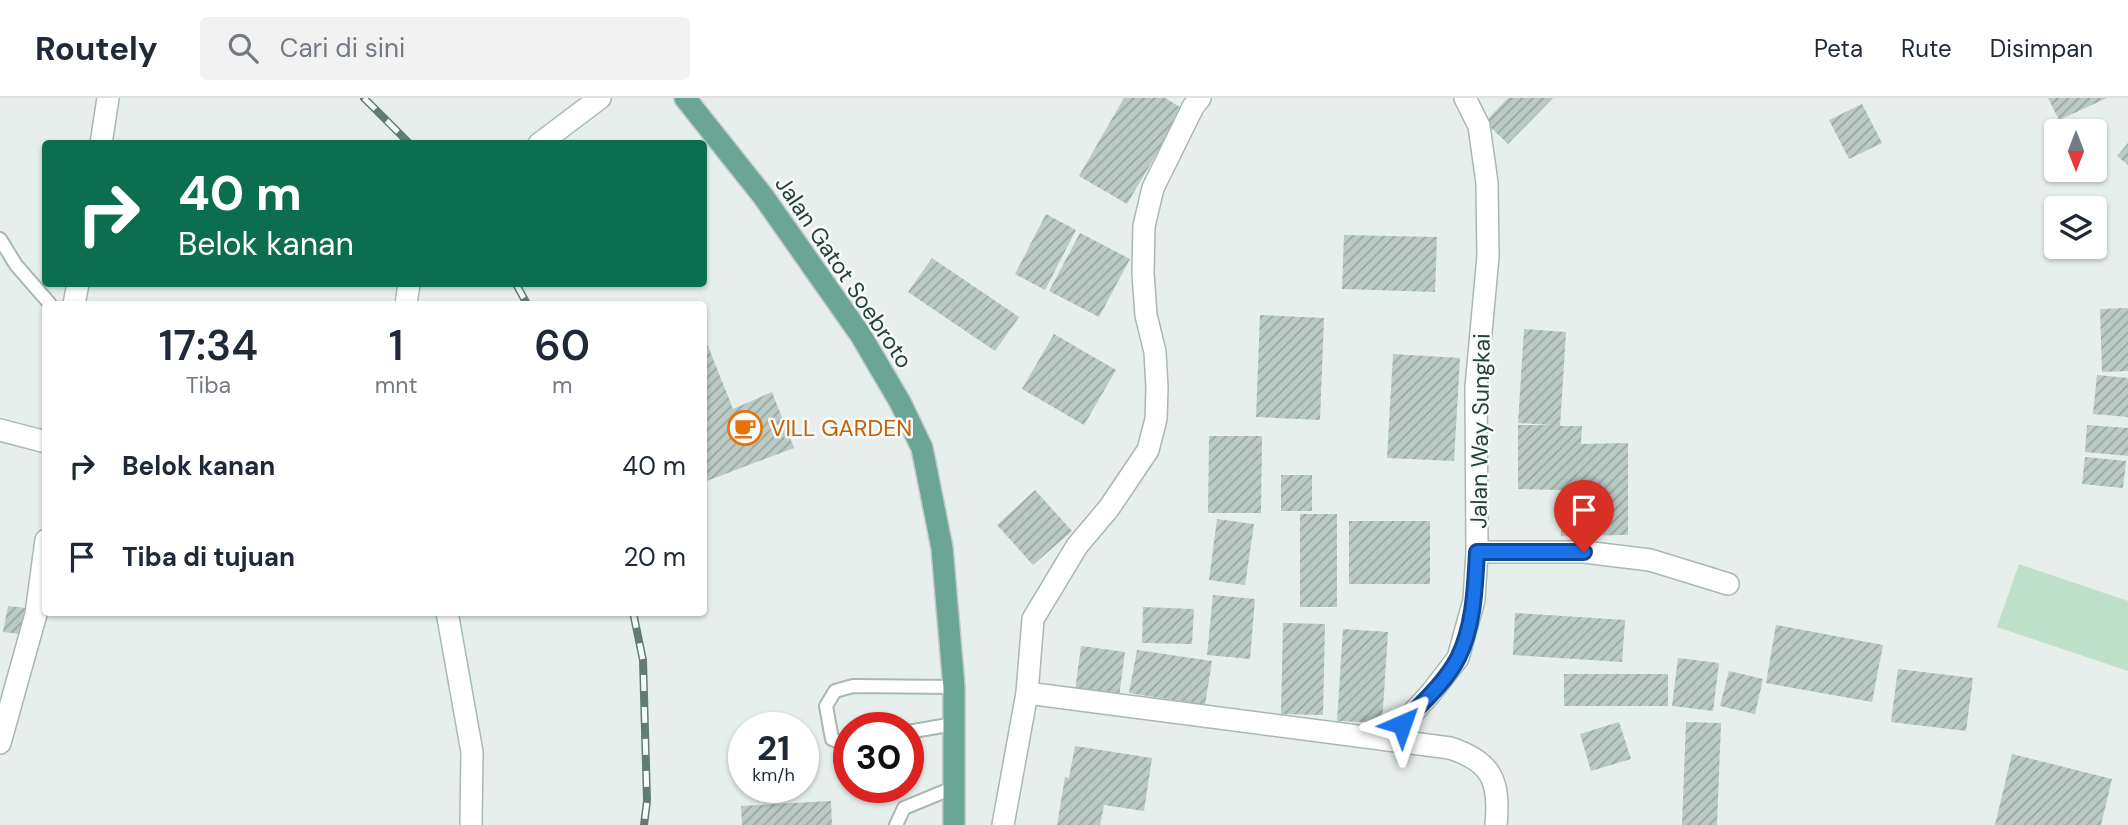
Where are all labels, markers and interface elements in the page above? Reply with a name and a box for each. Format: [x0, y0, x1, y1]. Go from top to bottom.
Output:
search box [200, 17, 690, 80]
text: Routely [35, 27, 158, 70]
icon: search [224, 29, 262, 67]
text: Cari di sini [280, 31, 405, 65]
text: Peta [1814, 33, 1863, 64]
text: Rute [1901, 33, 1952, 64]
text: Disimpan [1990, 33, 2093, 64]
north arrow [2044, 119, 2107, 182]
map controls [2044, 119, 2107, 259]
text: 40 m [178, 161, 302, 225]
icon: right [63, 168, 154, 259]
street label: Jalan Gatot Soebroto [768, 170, 920, 374]
button: layers [2044, 196, 2107, 259]
text: Belok kanan [178, 223, 354, 265]
text: 17:34 [159, 318, 258, 373]
text: 1 [389, 318, 403, 373]
text: 60 [534, 318, 590, 373]
street label: Jalan Way Sungkai [1463, 333, 1497, 529]
text: Tiba [186, 370, 231, 400]
text: mnt [375, 370, 417, 400]
text: m [552, 370, 572, 400]
cafe icon: VILL GARDEN [726, 409, 764, 447]
place label: VILL GARDEN [770, 413, 912, 443]
icon: right [63, 447, 101, 485]
text: Belok kanan [122, 449, 275, 483]
text: 40 m [622, 449, 686, 483]
pin [1554, 480, 1614, 552]
icon: arrive [1565, 491, 1603, 529]
icon: arrive [63, 538, 101, 576]
text: Tiba di tujuan [122, 540, 295, 574]
text: 20 m [623, 540, 686, 574]
position arrow [1365, 687, 1439, 761]
speed limit sign: 30 [833, 712, 924, 803]
text: 21 [757, 725, 790, 771]
text: km/h [752, 763, 795, 787]

